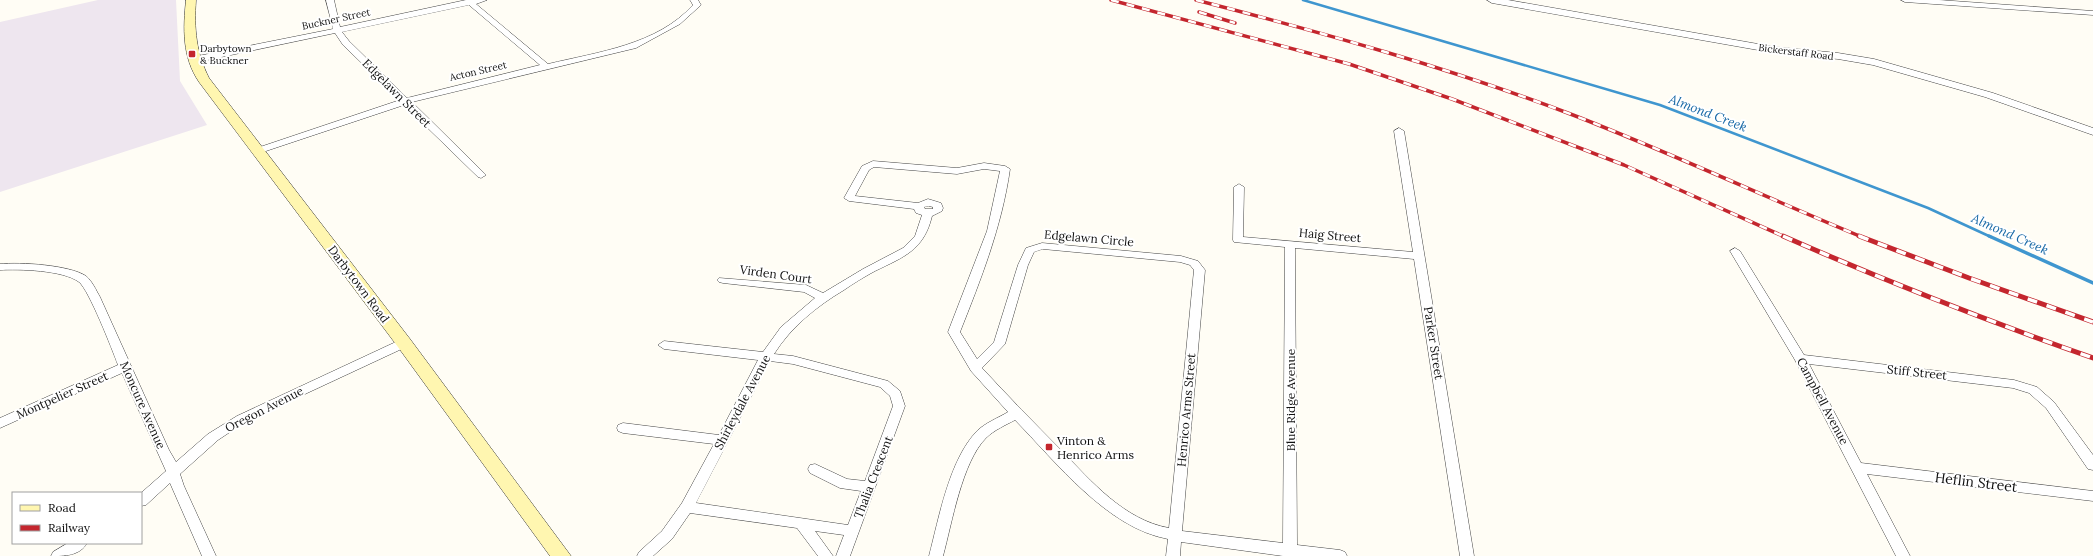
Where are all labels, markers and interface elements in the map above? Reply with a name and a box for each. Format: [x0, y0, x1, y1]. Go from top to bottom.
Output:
street label: Buckner Street [301, 5, 372, 33]
street label: Bickerstaff Road [1758, 41, 1834, 63]
place label: Darbytown & Buckner [200, 42, 252, 67]
marker: Darbytown & Buckner [187, 49, 197, 59]
street label: Edgelawn Street [359, 55, 435, 131]
street label: Acton Street [447, 58, 508, 84]
water label: Almond Creek [1666, 90, 1750, 136]
water label: Almond Creek [1968, 209, 2051, 259]
street label: Haig Street [1298, 225, 1362, 245]
street label: Edgelawn Circle [1043, 227, 1135, 249]
street label: Darbytown Road [325, 242, 393, 326]
street label: Virden Court [738, 261, 813, 287]
street label: Parker Street [1421, 305, 1447, 381]
street label: Blue Ridge Avenue [1283, 348, 1298, 451]
street label: Shirleydale Avenue [711, 351, 774, 452]
street label: Henrico Arms Street [1174, 352, 1198, 467]
street label: Campbell Avenue [1794, 355, 1852, 448]
street label: Moncure Avenue [117, 359, 169, 452]
street label: Stiff Street [1886, 361, 1948, 383]
street label: Montpelier Street [14, 368, 111, 422]
street label: Oregon Avenue [222, 383, 306, 435]
street label: Thalia Crescent [850, 433, 896, 520]
place label: Vinton & Henrico Arms [1056, 433, 1134, 462]
marker: Vinton & Henrico Arms [1044, 442, 1054, 452]
street label: Heflin Street [1934, 468, 2019, 496]
legend [12, 492, 142, 544]
text: Road [48, 500, 76, 515]
text: Railway [48, 520, 91, 535]

